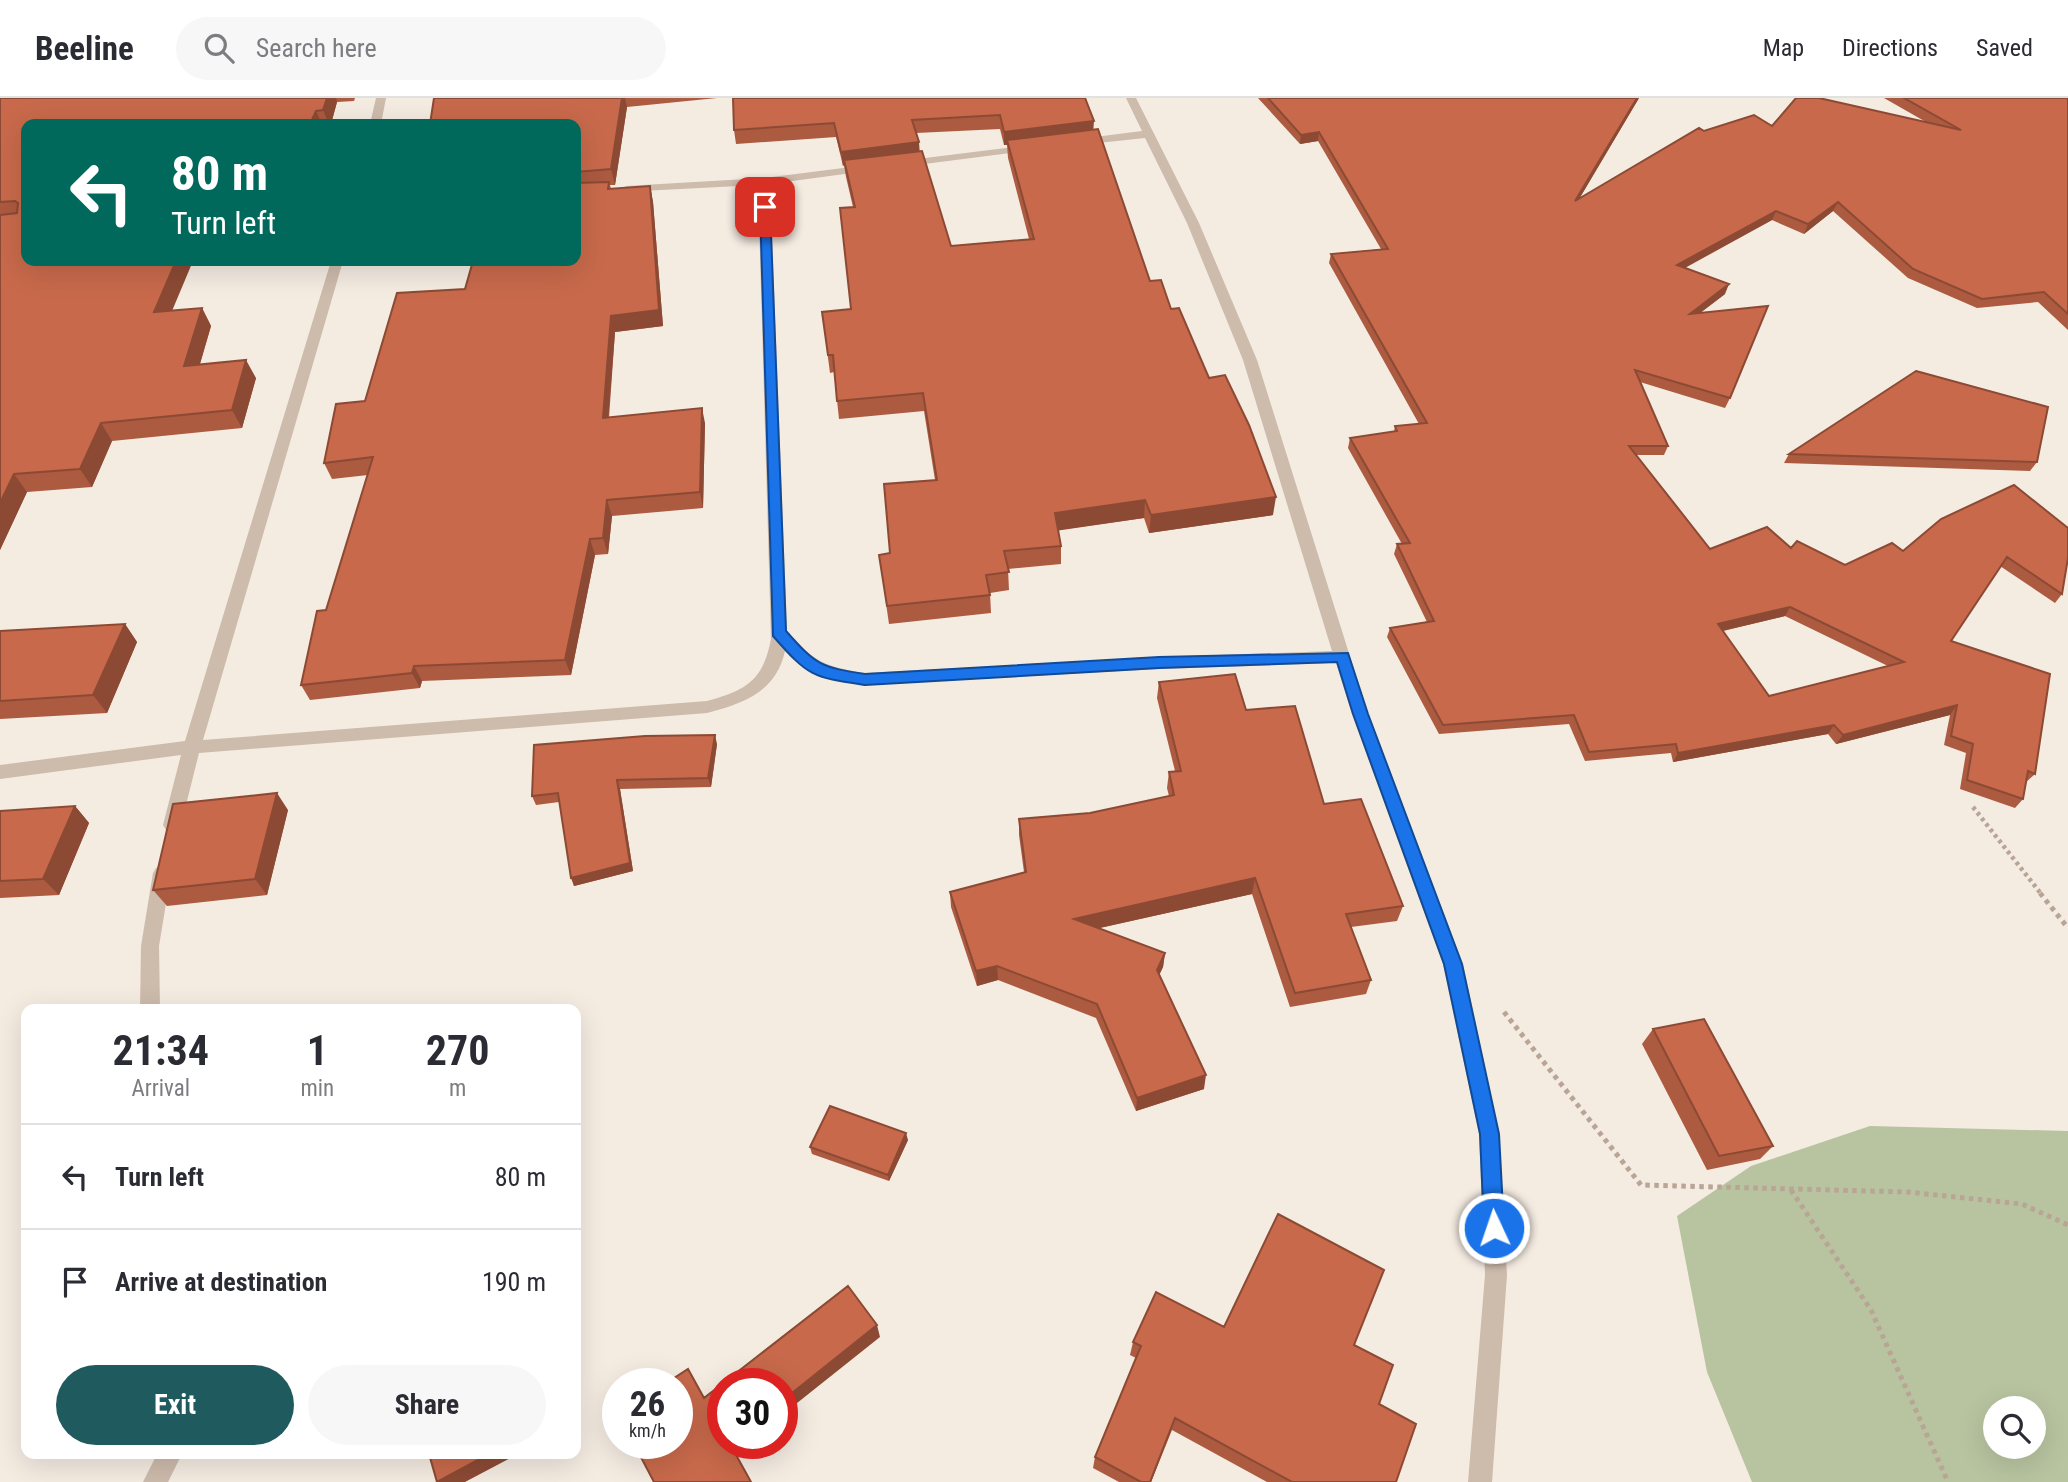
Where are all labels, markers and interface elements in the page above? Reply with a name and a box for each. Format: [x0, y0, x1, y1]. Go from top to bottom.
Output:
search box [176, 17, 666, 80]
text: Beeline [35, 29, 134, 68]
icon: search [200, 29, 238, 67]
text: Search here [256, 33, 377, 63]
text: Map [1763, 34, 1804, 62]
text: Directions [1842, 34, 1938, 62]
text: Saved [1976, 34, 2033, 62]
text: 80 m [171, 145, 268, 202]
icon: left [56, 147, 147, 238]
pin [735, 177, 795, 237]
icon: arrive [746, 188, 784, 226]
text: Turn left [171, 204, 276, 242]
text: 21:34 [113, 1026, 209, 1075]
text: 1 [307, 1026, 328, 1075]
text: 270 [426, 1026, 489, 1075]
text: Arrival [131, 1075, 190, 1102]
text: min [300, 1075, 334, 1102]
text: m [449, 1075, 466, 1102]
icon: left [56, 1158, 94, 1196]
text: Turn left [115, 1162, 204, 1192]
text: 80 m [495, 1162, 546, 1192]
position arrow [1457, 1191, 1531, 1265]
icon: arrive [56, 1263, 94, 1301]
text: Arrive at destination [115, 1267, 327, 1297]
text: 190 m [482, 1267, 546, 1297]
button: Exit [56, 1365, 294, 1445]
button: Share [308, 1365, 546, 1445]
speed limit sign: 30 [707, 1368, 798, 1459]
text: 26 [630, 1384, 665, 1425]
map controls [1983, 1396, 2046, 1459]
button: search [1983, 1396, 2046, 1459]
text: km/h [629, 1420, 666, 1441]

